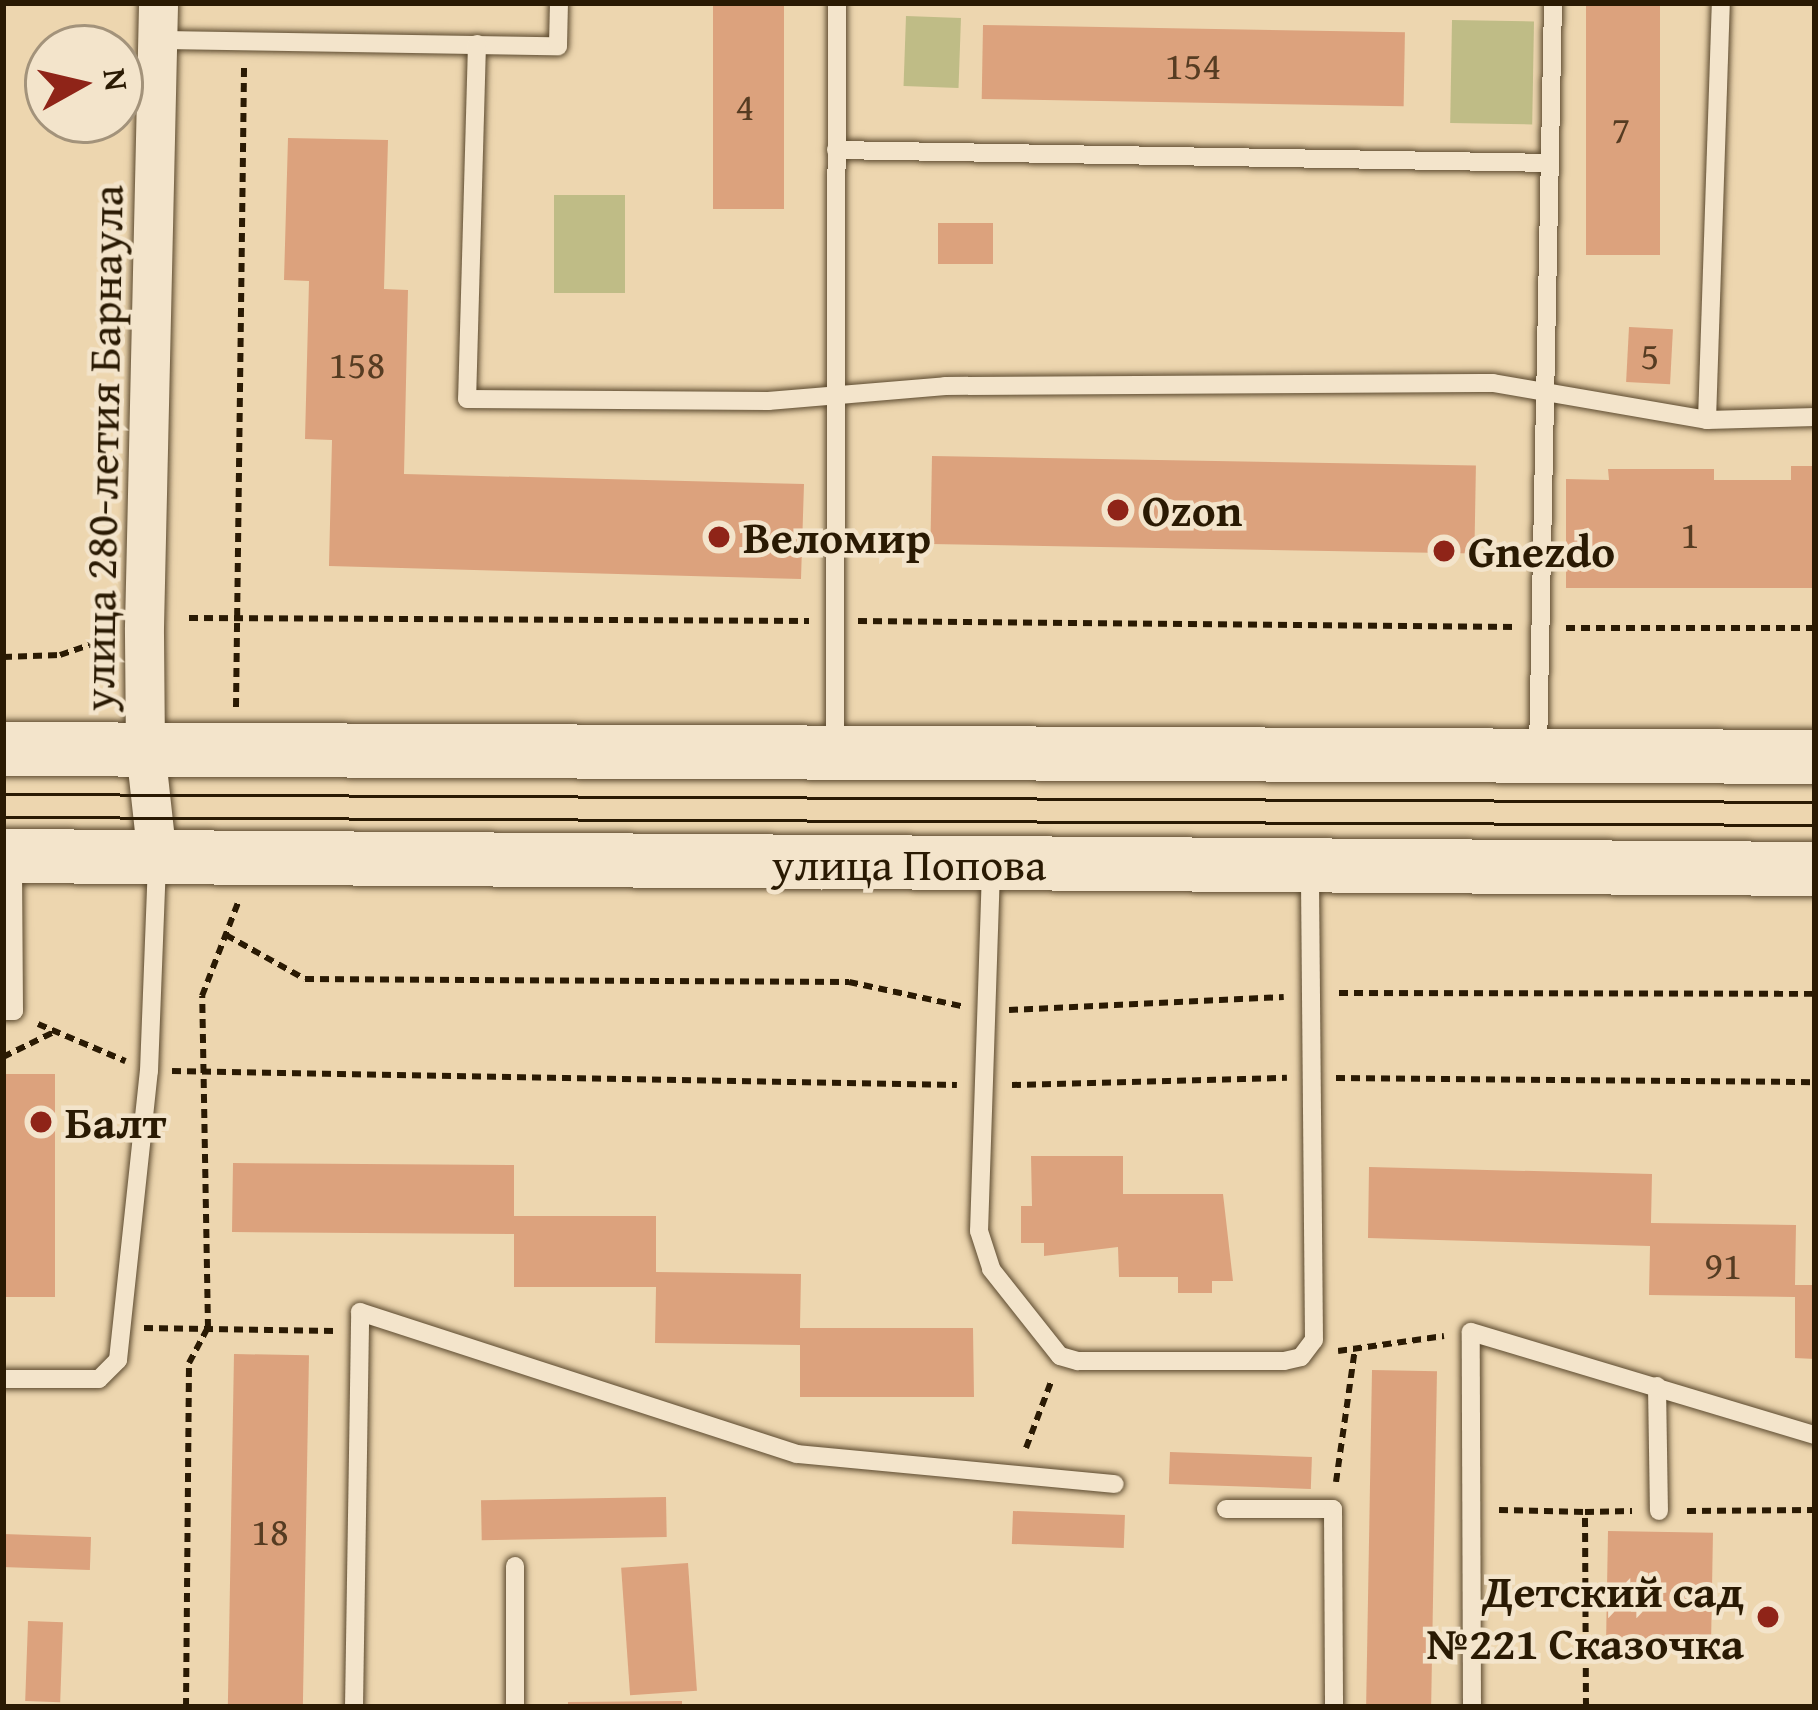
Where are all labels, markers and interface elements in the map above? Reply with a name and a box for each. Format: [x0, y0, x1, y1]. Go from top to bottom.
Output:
north arrow [24, 24, 144, 144]
house number: 154 [1165, 42, 1221, 88]
text: N [91, 65, 142, 94]
house number: 4 [736, 83, 754, 129]
house number: 7 [1612, 106, 1630, 152]
street label: улица 280-летия Барнаула [70, 184, 134, 712]
house number: 5 [1641, 332, 1659, 378]
house number: 158 [329, 341, 385, 387]
place label: Ozon [1142, 483, 1242, 537]
marker: Ozon [1105, 497, 1131, 523]
place label: Веломир [743, 510, 931, 564]
house number: 1 [1681, 511, 1699, 557]
marker: Веломир [706, 524, 732, 550]
place label: Gnezdo [1468, 524, 1615, 578]
marker: Gnezdo [1431, 538, 1457, 564]
street label: улица Попова [771, 837, 1047, 891]
place label: Балт [65, 1095, 166, 1149]
marker: Балт [28, 1109, 54, 1135]
house number: 91 [1704, 1242, 1742, 1288]
house number: 18 [251, 1508, 289, 1554]
place label: Детский сад №221 Сказочка [1425, 1564, 1744, 1670]
marker: Детский сад №221 Сказочка [1755, 1604, 1781, 1630]

